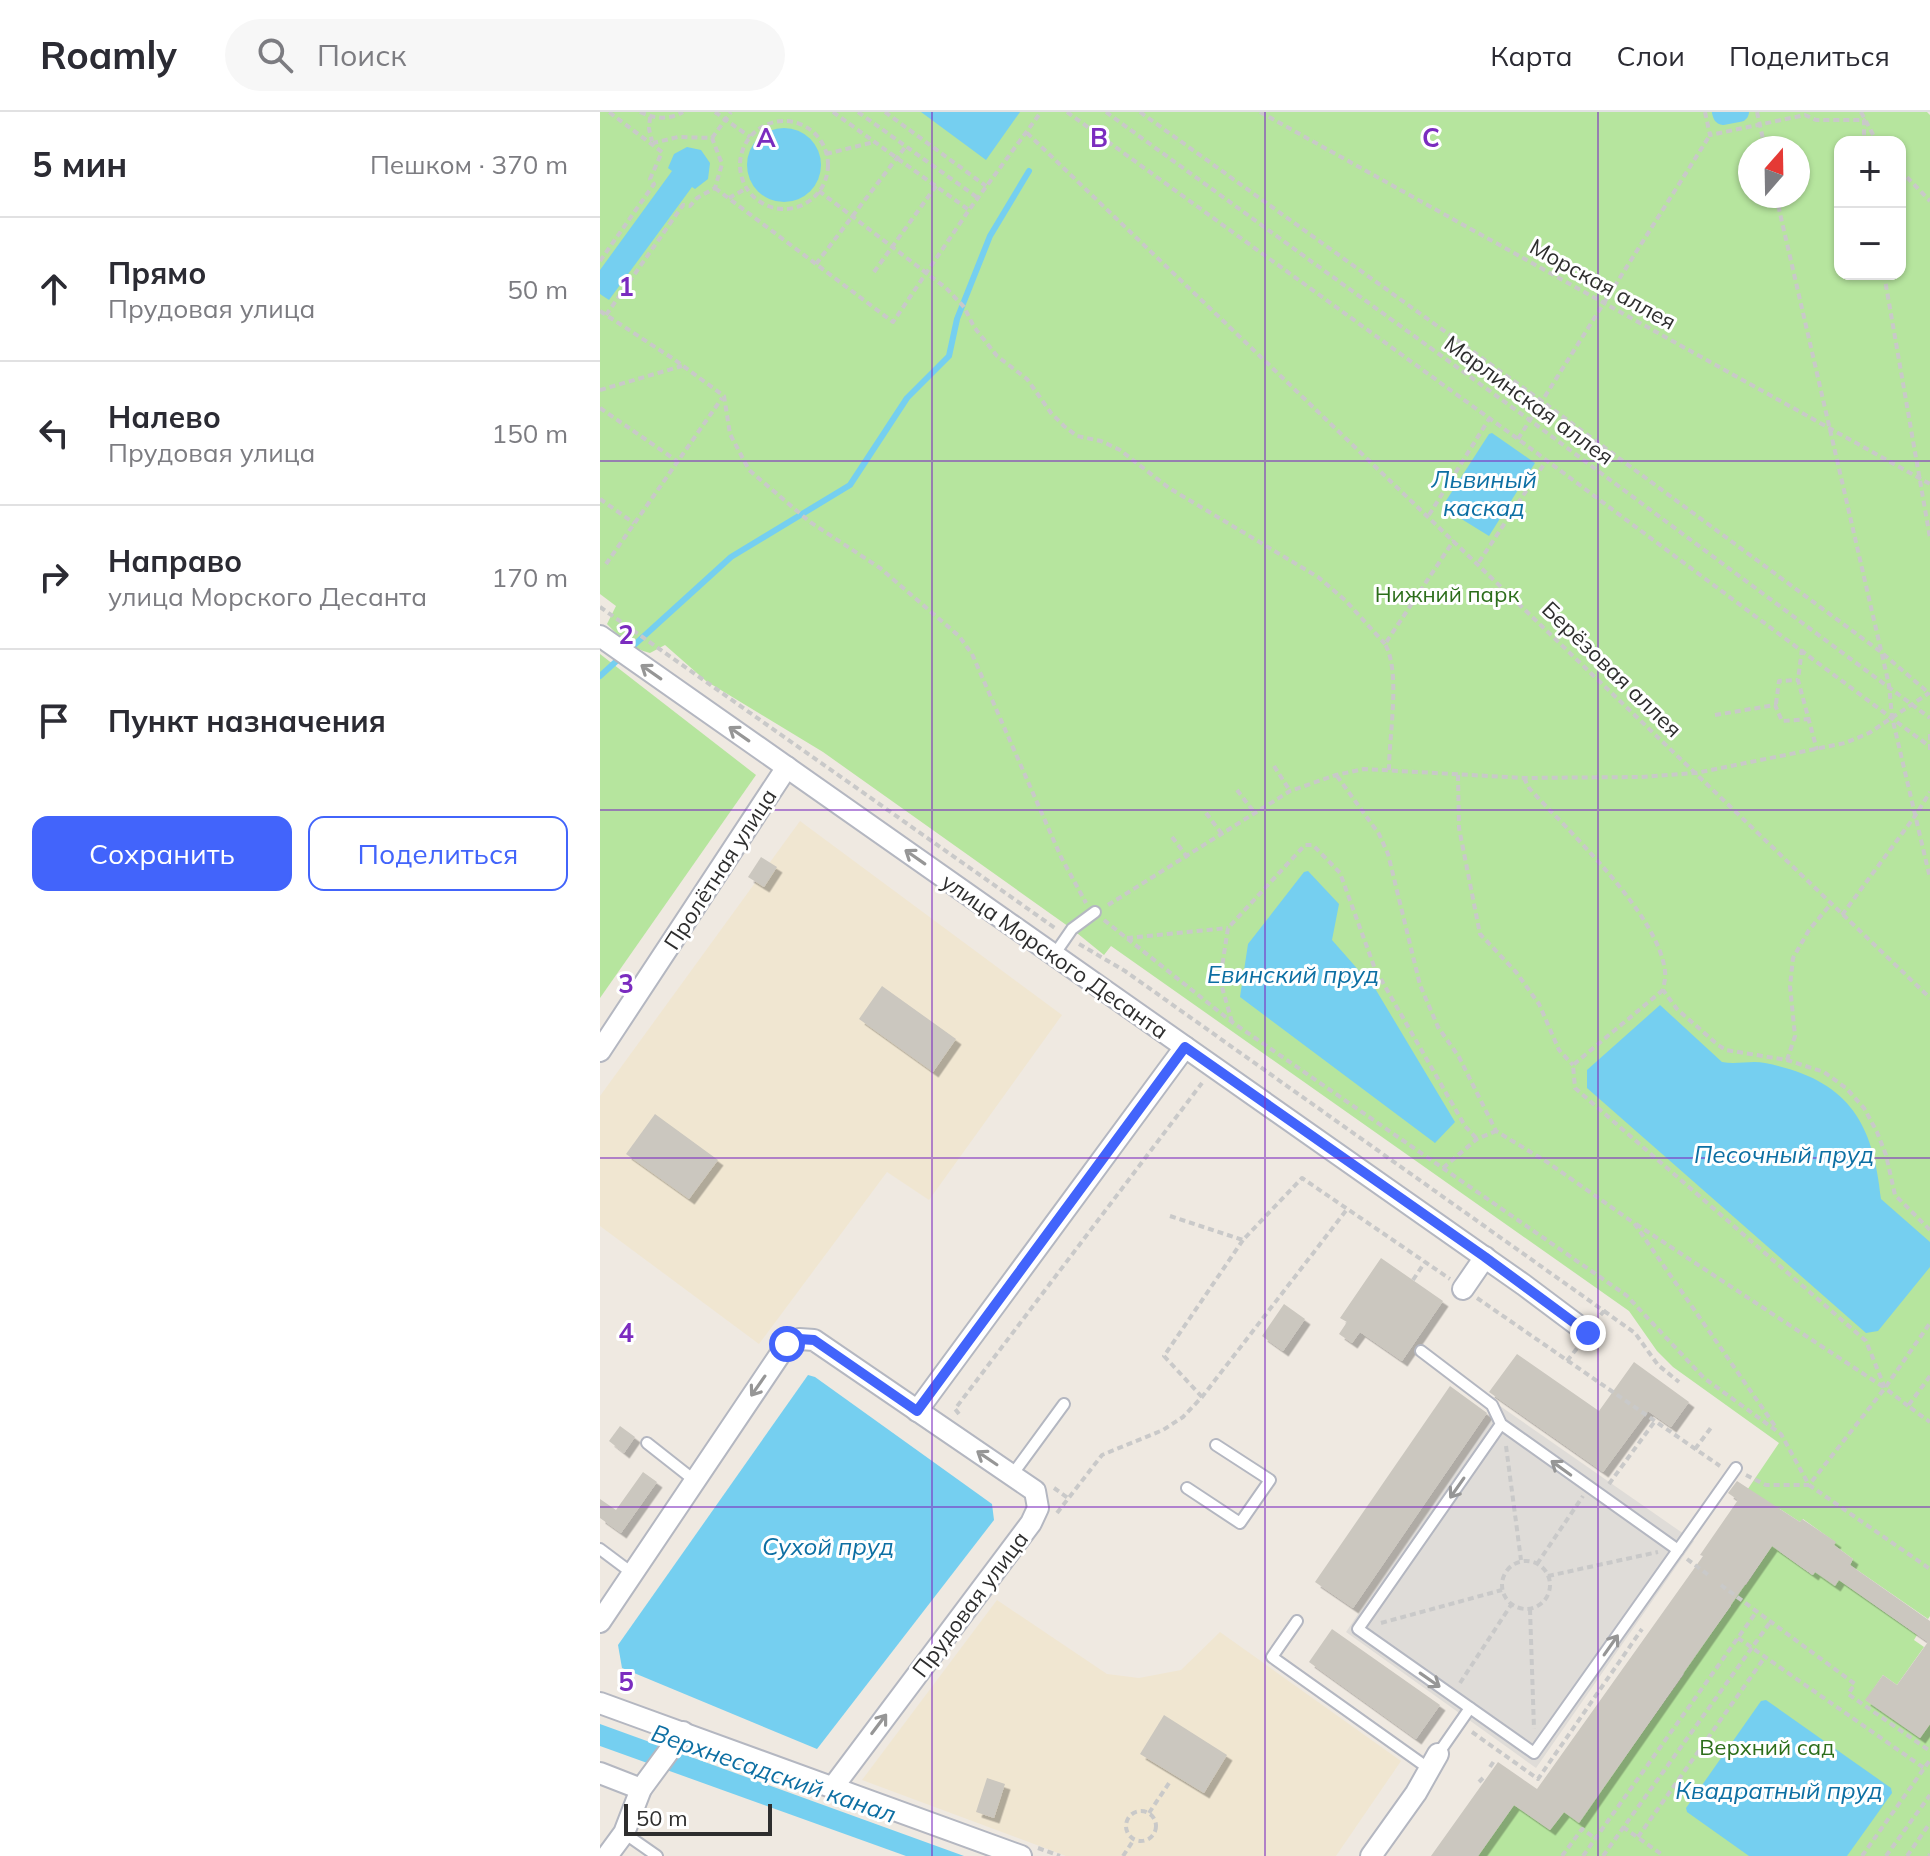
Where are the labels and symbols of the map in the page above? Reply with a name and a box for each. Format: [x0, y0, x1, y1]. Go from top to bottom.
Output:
text: A [756, 121, 776, 154]
text: B [1090, 121, 1108, 154]
text: C [1422, 121, 1440, 154]
north arrow [1738, 136, 1810, 208]
street label: Морская аллея [1525, 232, 1681, 336]
text: 1 [618, 270, 634, 303]
street label: Марлинская аллея [1439, 329, 1619, 471]
water label: Львиный каскад [1430, 464, 1537, 522]
park label: Нижний парк [1375, 580, 1519, 608]
street label: Берёзовая аллея [1536, 595, 1688, 743]
text: 2 [618, 618, 634, 651]
one-way arrow [641, 664, 663, 680]
one-way arrow [729, 726, 750, 743]
street label: Пролётная улица [657, 783, 783, 955]
one-way arrow [904, 849, 926, 865]
street label: улица Морского Десанта [936, 867, 1174, 1045]
water label: Евинский пруд [1207, 959, 1379, 989]
text: 3 [618, 967, 634, 1000]
water label: Песочный пруд [1694, 1139, 1874, 1169]
route end [1570, 1315, 1606, 1351]
text: 4 [618, 1316, 634, 1349]
route start [769, 1326, 805, 1362]
one-way arrow [750, 1375, 767, 1397]
one-way arrow [976, 1450, 998, 1466]
one-way arrow [1551, 1459, 1572, 1476]
one-way arrow [1449, 1477, 1465, 1499]
street label: Прудовая улица [906, 1525, 1034, 1683]
water label: Сухой пруд [762, 1531, 894, 1561]
one-way arrow [1603, 1635, 1619, 1657]
text: 5 [618, 1665, 634, 1698]
one-way arrow [1419, 1672, 1441, 1688]
one-way arrow [871, 1714, 888, 1736]
water label: Верхнесадский канал [648, 1717, 900, 1829]
park label: Верхний сад [1699, 1733, 1835, 1761]
water label: Квадратный пруд [1675, 1775, 1883, 1805]
scale bar [624, 1800, 772, 1836]

